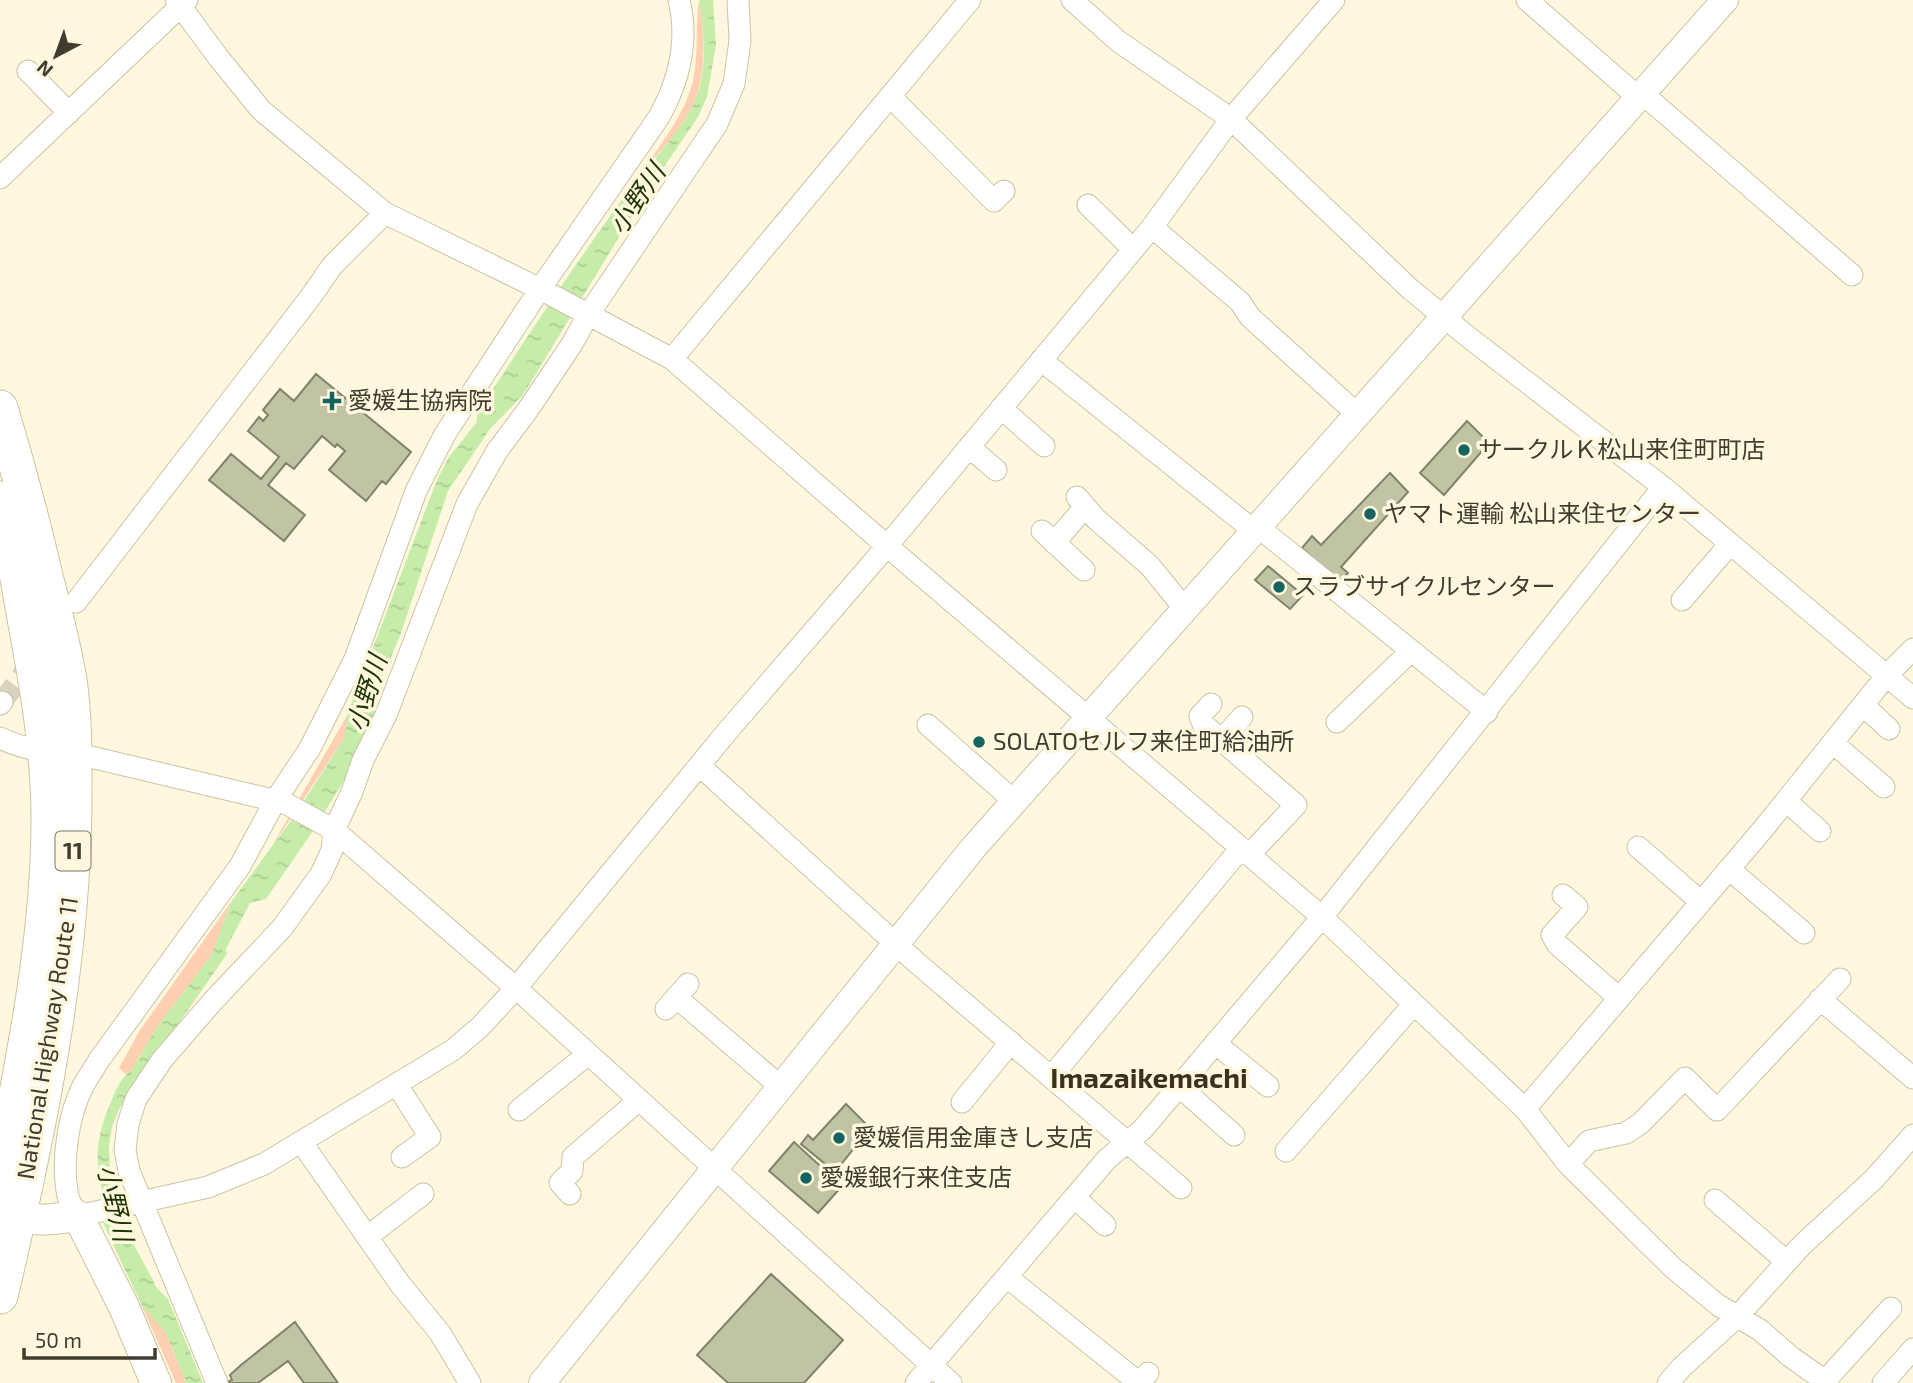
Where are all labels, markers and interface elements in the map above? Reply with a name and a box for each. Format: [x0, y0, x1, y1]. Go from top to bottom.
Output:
north arrow [21, 21, 91, 91]
text: N [32, 56, 57, 82]
water label: 小野川 [601, 155, 672, 239]
place label: 愛媛生協病院 [348, 385, 492, 414]
marker: 愛媛生協病院 [322, 391, 342, 411]
place label: サークルＫ松山来住町町店 [1478, 434, 1765, 463]
marker: サークルＫ松山来住町町店 [1456, 442, 1472, 458]
place label: ヤマト運輸 松山来住センター [1384, 498, 1701, 527]
marker: ヤマト運輸 松山来住センター [1362, 506, 1378, 522]
place label: スラブサイクルセンター [1293, 571, 1556, 600]
marker: スラブサイクルセンター [1271, 579, 1287, 595]
water label: 小野川 [339, 648, 393, 734]
place label: SOLATOセルフ来住町給油所 [993, 726, 1294, 755]
marker: SOLATOセルフ来住町給油所 [971, 734, 987, 750]
road number: 11 [56, 832, 90, 870]
street label: National Highway Route 11 [10, 894, 83, 1181]
district label: Imazaikemachi [1050, 1060, 1248, 1094]
place label: 愛媛信用金庫きし支店 [853, 1122, 1093, 1151]
marker: 愛媛信用金庫きし支店 [831, 1130, 847, 1146]
water label: 小野川 [93, 1161, 141, 1247]
place label: 愛媛銀行来住支店 [820, 1162, 1012, 1191]
marker: 愛媛銀行来住支店 [798, 1170, 814, 1186]
scale bar [24, 1316, 156, 1360]
text: 50 m [35, 1327, 82, 1352]

